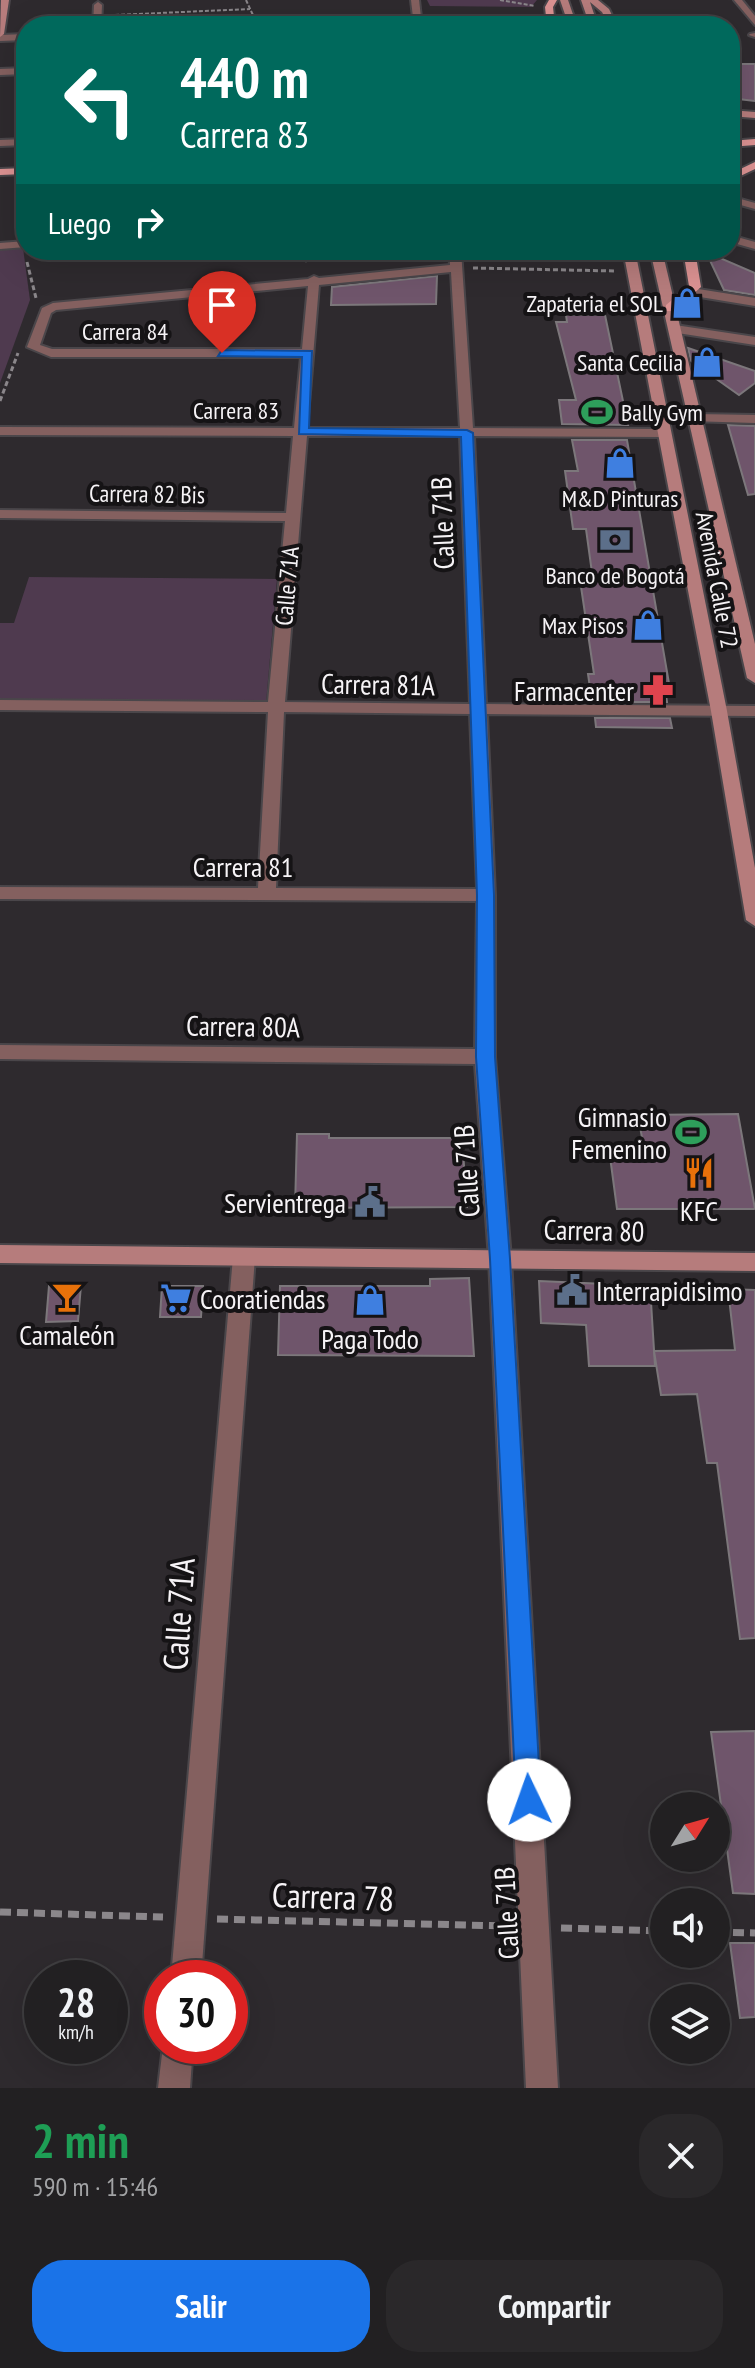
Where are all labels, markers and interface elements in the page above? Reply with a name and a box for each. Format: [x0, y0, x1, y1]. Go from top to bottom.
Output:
text: 440 m [180, 41, 309, 113]
icon: left [48, 48, 152, 152]
text: Carrera 83 [180, 111, 309, 158]
icon: right [127, 200, 171, 244]
text: Luego [48, 203, 111, 242]
pin [188, 271, 256, 353]
icon: arrive [200, 283, 244, 327]
shop icon: Zapateria el SOL [670, 286, 704, 320]
place label: Zapateria el SOL [526, 288, 663, 319]
street label: Carrera 84 [82, 316, 168, 347]
shop icon: Santa Cecilia [690, 345, 724, 379]
place label: Santa Cecilia [577, 347, 683, 378]
street label: Carrera 83 [193, 395, 279, 426]
sports icon: Bally Gym [580, 395, 614, 429]
place label: Bally Gym [621, 397, 703, 428]
shop icon: M&D Pinturas [603, 446, 637, 480]
street label: Calle 71B [422, 476, 462, 570]
street label: Carrera 82 Bis [89, 477, 205, 511]
place label: M&D Pinturas [562, 483, 678, 514]
street label: Avenida Calle 72 [689, 509, 745, 651]
bank icon: Banco de Bogotá [598, 523, 632, 557]
street label: Calle 71A [268, 544, 306, 627]
place label: Banco de Bogotá [545, 560, 685, 591]
shop icon: Max Pisos [631, 608, 665, 642]
place label: Max Pisos [542, 610, 624, 641]
street label: Carrera 81A [321, 665, 436, 704]
place label: Farmacenter [514, 672, 634, 709]
pharmacy icon: Farmacenter [641, 673, 675, 707]
street label: Carrera 81 [193, 848, 293, 885]
street label: Carrera 80A [186, 1007, 301, 1046]
place label: Gimnasio Femenino [571, 1098, 667, 1167]
sports icon: Gimnasio Femenino [674, 1115, 708, 1149]
street label: Calle 71B [444, 1124, 488, 1218]
restaurant icon: KFC [682, 1156, 716, 1190]
place label: Servientrega [224, 1184, 346, 1221]
public building icon: Servientrega [353, 1185, 387, 1219]
place label: KFC [680, 1192, 718, 1229]
street label: Carrera 80 [543, 1211, 645, 1249]
place label: Interrapidisimo [596, 1272, 743, 1309]
public building icon: Interrapidisimo [555, 1273, 589, 1307]
bar icon: Camaleón [50, 1280, 84, 1314]
place label: Cooratiendas [200, 1280, 326, 1317]
supermarket icon: Cooratiendas [159, 1281, 193, 1315]
shop icon: Paga Todo [353, 1283, 387, 1317]
place label: Camaleón [19, 1316, 115, 1353]
place label: Paga Todo [321, 1320, 419, 1357]
street label: Calle 71A [152, 1556, 204, 1672]
position arrow [487, 1758, 571, 1842]
north arrow [650, 1792, 730, 1872]
map controls [650, 1792, 730, 2064]
street label: Calle 71B [485, 1866, 527, 1960]
street label: Carrera 78 [271, 1872, 395, 1920]
button: sound [650, 1888, 730, 1968]
speed limit sign: 30 [144, 1960, 248, 2064]
text: 28 [57, 1976, 95, 2028]
button: layers [650, 1984, 730, 2064]
text: km/h [58, 2019, 94, 2045]
text: 2 min [32, 2109, 129, 2171]
button: close [639, 2114, 723, 2198]
text: 590 m · 15:46 [32, 2170, 158, 2203]
button: Salir [32, 2260, 370, 2352]
button: Compartir [386, 2260, 723, 2352]

